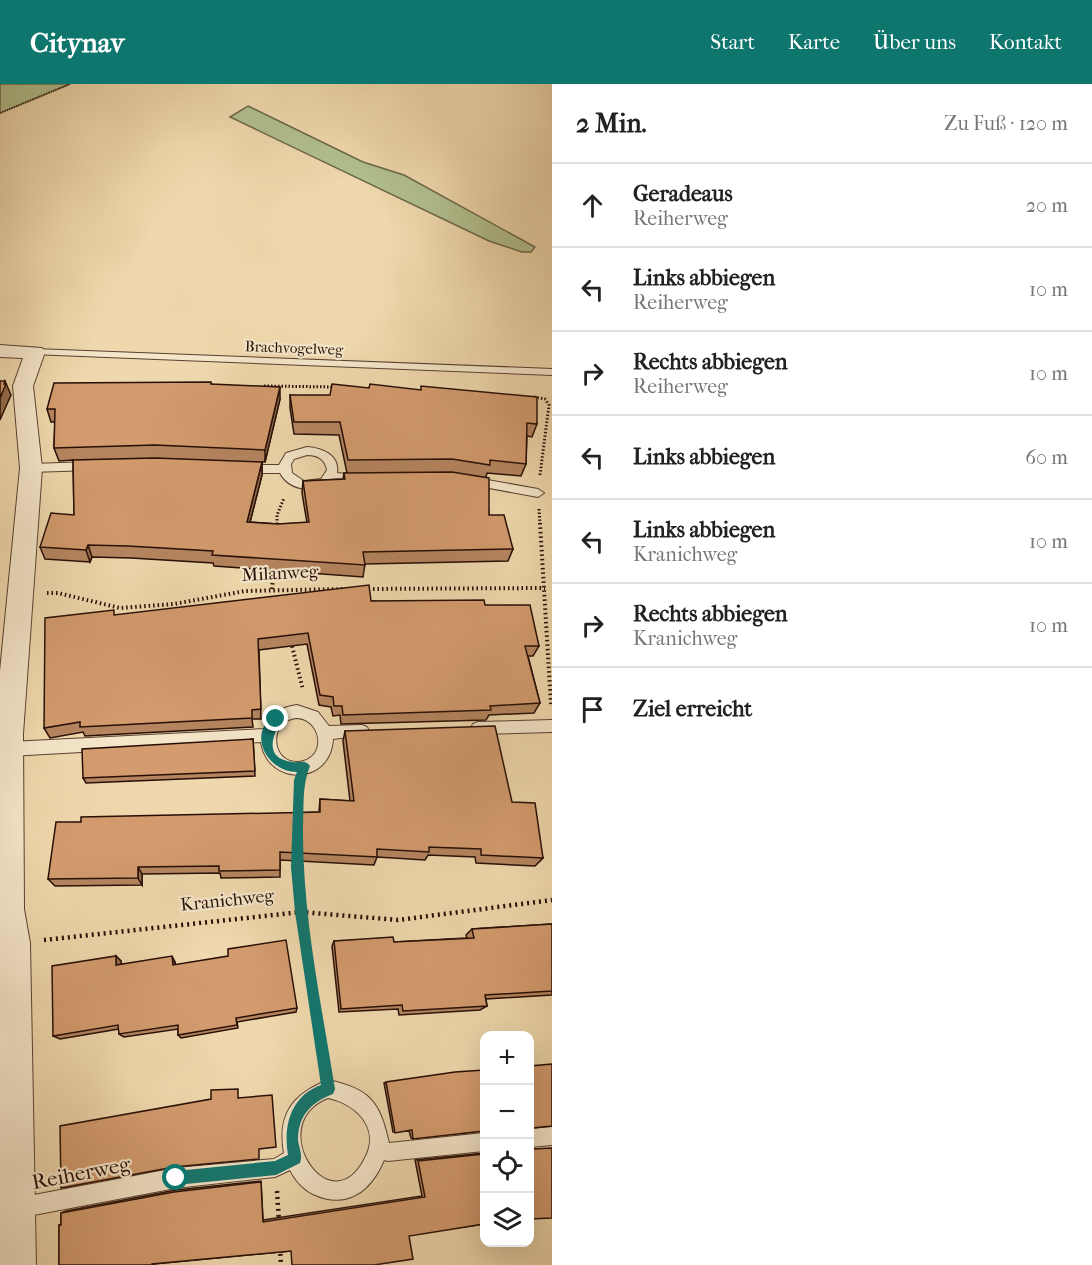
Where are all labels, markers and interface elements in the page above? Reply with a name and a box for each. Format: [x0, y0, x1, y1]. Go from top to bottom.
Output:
text: Citynav [30, 26, 124, 59]
text: Start [710, 30, 755, 54]
text: Karte [788, 30, 840, 54]
text: Über uns [873, 30, 956, 54]
text: Kontakt [989, 30, 1062, 54]
text: 2 Min. [576, 108, 647, 139]
text: Zu Fuß · 120 m [944, 112, 1068, 135]
text: Geradeaus [633, 181, 733, 207]
icon: ahead [576, 189, 609, 222]
text: 20 m [1026, 194, 1068, 217]
text: Reiherweg [633, 207, 728, 230]
text: Links abbiegen [633, 265, 775, 291]
icon: left [576, 273, 609, 306]
text: 10 m [1029, 278, 1068, 301]
text: Reiherweg [633, 291, 728, 314]
street label: Brachvogelweg [245, 337, 344, 359]
text: Rechts abbiegen [633, 349, 788, 375]
icon: right [576, 357, 609, 390]
text: 10 m [1029, 362, 1068, 385]
text: Reiherweg [633, 375, 728, 398]
icon: left [576, 441, 609, 474]
text: Links abbiegen [633, 444, 775, 470]
text: 60 m [1025, 446, 1068, 469]
text: Links abbiegen [633, 517, 775, 543]
icon: left [576, 525, 609, 558]
text: 10 m [1029, 530, 1068, 553]
text: Kranichweg [633, 543, 737, 566]
street label: Milanweg [241, 561, 319, 586]
text: Rechts abbiegen [633, 601, 788, 627]
icon: right [576, 609, 609, 642]
text: 10 m [1029, 614, 1068, 637]
text: Kranichweg [633, 627, 737, 650]
icon: arrive [576, 693, 609, 726]
text: Ziel erreicht [633, 696, 752, 722]
route end [262, 705, 288, 731]
street label: Kranichweg [179, 885, 275, 916]
map controls [480, 1031, 534, 1247]
button: + [480, 1031, 534, 1085]
button: − [480, 1085, 534, 1139]
button: locate [480, 1139, 534, 1193]
street label: Reiherweg [30, 1152, 133, 1194]
route start [162, 1164, 188, 1190]
button: layers [480, 1193, 534, 1247]

